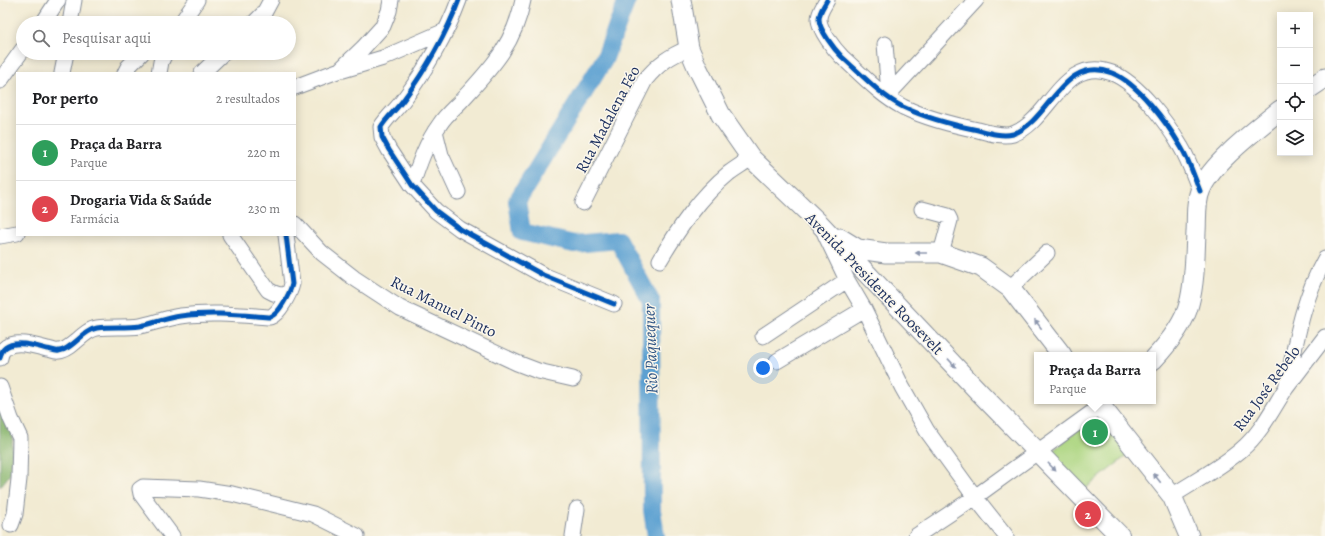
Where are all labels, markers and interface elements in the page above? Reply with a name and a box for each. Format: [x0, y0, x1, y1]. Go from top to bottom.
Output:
map controls [1277, 12, 1313, 156]
button: + [1277, 12, 1313, 48]
search box [16, 16, 296, 60]
icon: search [30, 27, 52, 49]
text: Pesquisar aqui [62, 28, 151, 48]
button: − [1277, 48, 1313, 84]
street label: Rua Madalena Féo [570, 62, 645, 177]
button: locate [1277, 84, 1313, 120]
text: Por perto [32, 87, 98, 110]
text: 2 resultados [216, 90, 280, 107]
button: layers [1277, 120, 1313, 156]
text: Praça da Barra [70, 134, 162, 154]
text: 1 [43, 144, 47, 161]
text: 220 m [247, 144, 280, 161]
text: Parque [70, 154, 107, 171]
text: Drogaria Vida & Saúde [70, 190, 212, 210]
text: 2 [42, 200, 48, 217]
text: 230 m [248, 200, 280, 217]
street label: Avenida Presidente Roosevelt [800, 207, 948, 360]
text: Farmácia [70, 210, 119, 227]
one-way arrow [914, 250, 927, 256]
street label: Rua Manuel Pinto [387, 271, 500, 343]
water label: Rio Paquequer [637, 303, 664, 394]
one-way arrow [1034, 318, 1043, 329]
street label: Rua José Rebelo [1228, 341, 1306, 436]
popup [1034, 352, 1156, 404]
your location [753, 358, 773, 378]
one-way arrow [947, 358, 957, 368]
text: Praça da Barra [1049, 360, 1141, 380]
text: Parque [1049, 380, 1086, 397]
pin: 1 [1082, 417, 1108, 447]
one-way arrow [1047, 462, 1057, 472]
one-way arrow [1153, 472, 1161, 483]
pin: 2 [1075, 499, 1101, 529]

